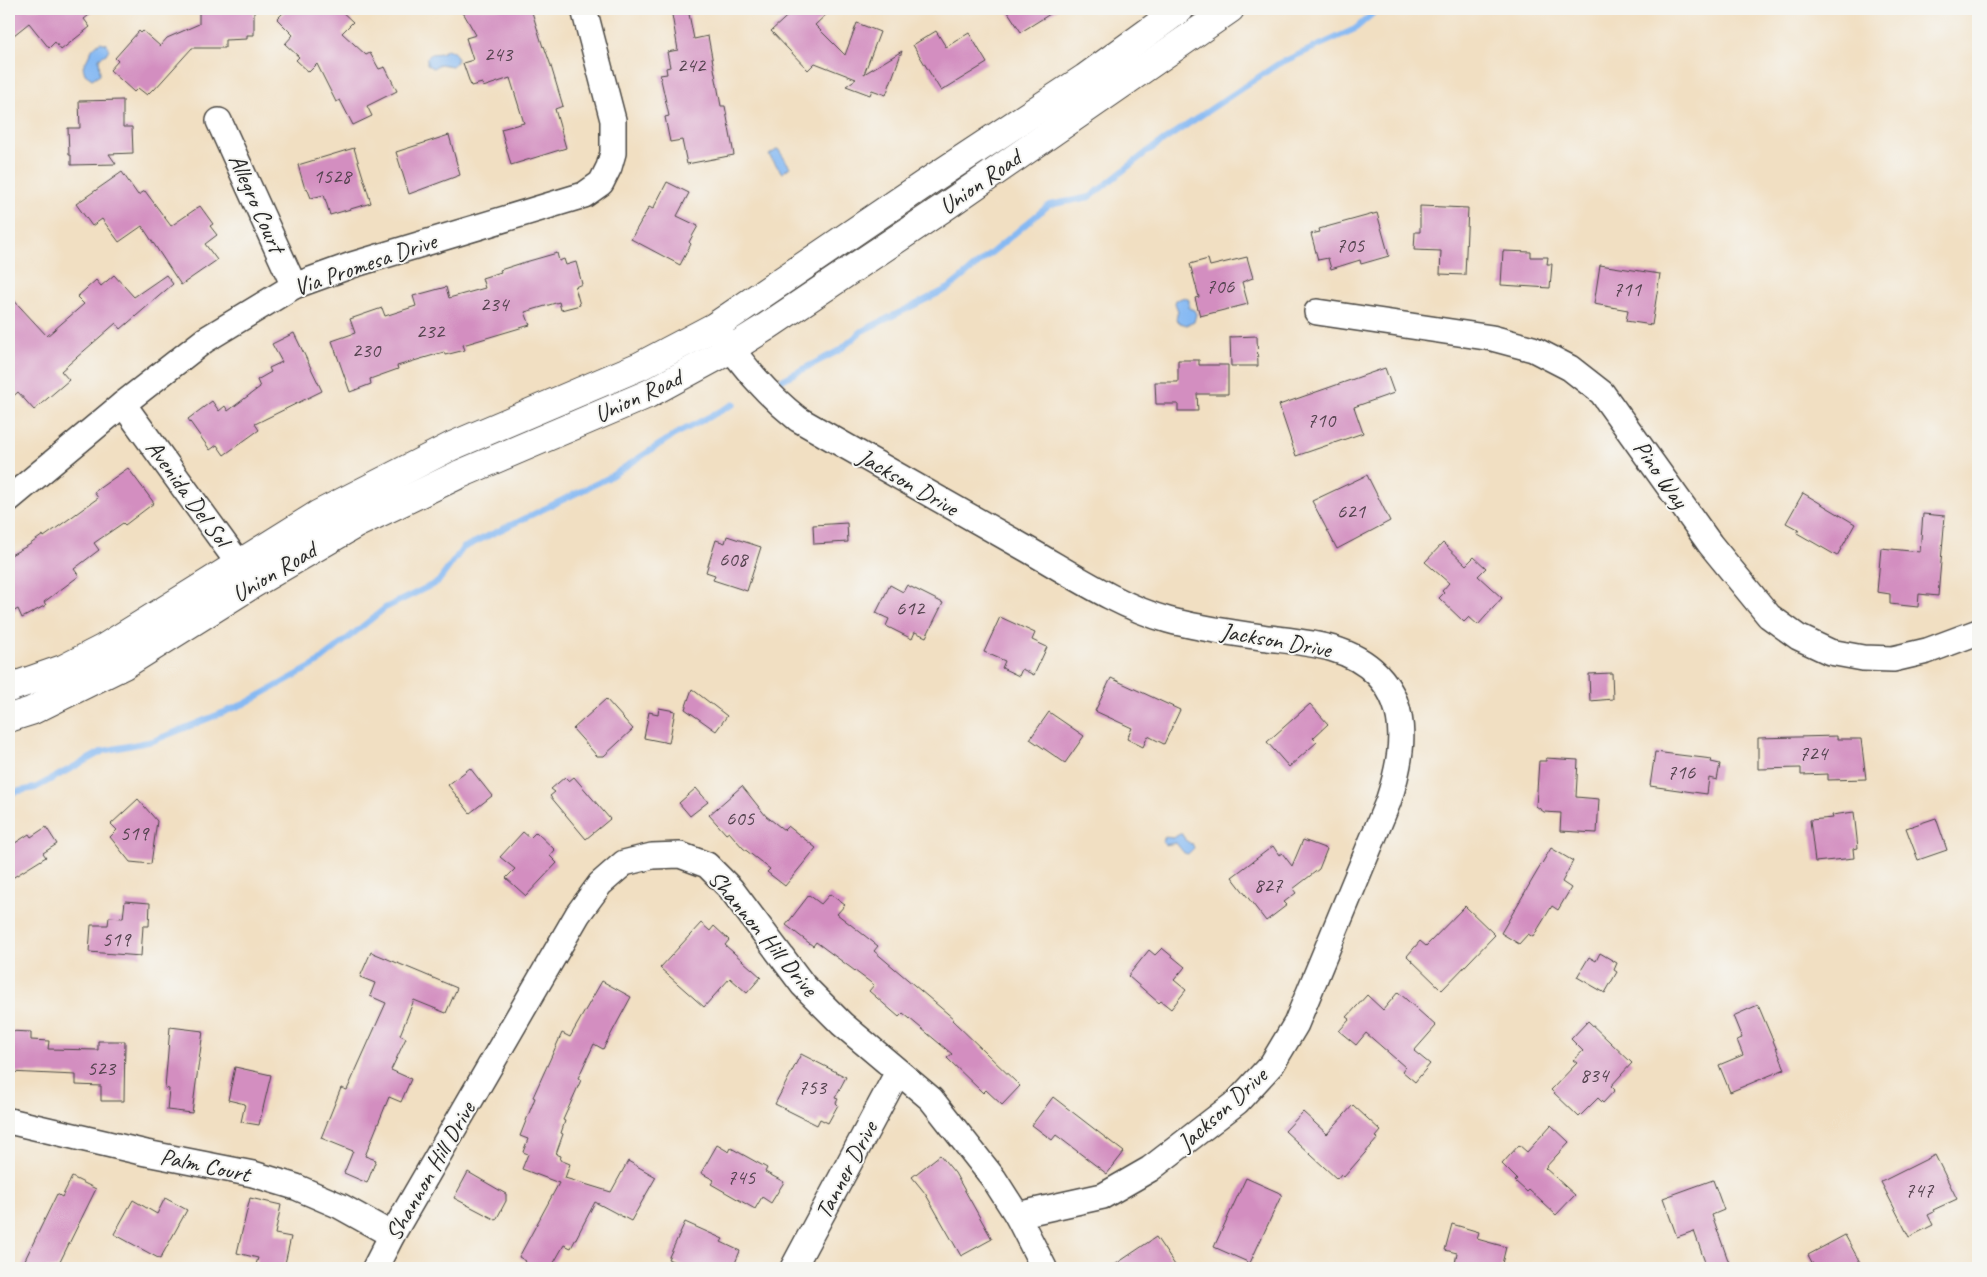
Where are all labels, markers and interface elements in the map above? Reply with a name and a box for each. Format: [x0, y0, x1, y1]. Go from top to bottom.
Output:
house number: 243 [484, 41, 514, 67]
house number: 242 [677, 52, 707, 78]
street label: Union Road [933, 141, 1030, 221]
street label: Allegro Court [222, 149, 293, 260]
house number: 1528 [313, 163, 353, 189]
street label: Via Promesa Drive [290, 225, 442, 302]
house number: 705 [1336, 232, 1366, 258]
house number: 706 [1206, 273, 1235, 299]
house number: 711 [1613, 276, 1643, 302]
house number: 234 [480, 291, 511, 317]
house number: 232 [416, 318, 446, 344]
house number: 230 [352, 337, 382, 363]
street label: Union Road [590, 361, 690, 429]
house number: 710 [1307, 407, 1337, 433]
street label: Avenida Del Sol [139, 434, 239, 555]
street label: Pino Way [1627, 434, 1696, 515]
street label: Jackson Drive [852, 441, 965, 524]
house number: 621 [1337, 498, 1367, 524]
street label: Union Road [226, 533, 325, 609]
house number: 608 [719, 546, 750, 572]
house number: 612 [896, 595, 926, 621]
street label: Jackson Drive [1218, 615, 1335, 665]
house number: 724 [1799, 740, 1830, 766]
house number: 716 [1667, 759, 1696, 785]
house number: 605 [726, 805, 756, 831]
house number: 519 [120, 820, 150, 846]
street label: Shannon Hill Drive [702, 864, 826, 1004]
house number: 827 [1254, 872, 1284, 898]
house number: 519 [102, 926, 132, 952]
house number: 523 [87, 1055, 117, 1081]
street label: Jackson Drive [1170, 1059, 1275, 1158]
house number: 834 [1580, 1062, 1611, 1088]
house number: 753 [798, 1074, 828, 1100]
street label: Shannon Hill Drive [378, 1094, 483, 1246]
street label: Tanner Drive [808, 1114, 885, 1224]
street label: Palm Court [158, 1141, 254, 1190]
house number: 745 [727, 1164, 757, 1190]
house number: 747 [1905, 1177, 1935, 1203]

